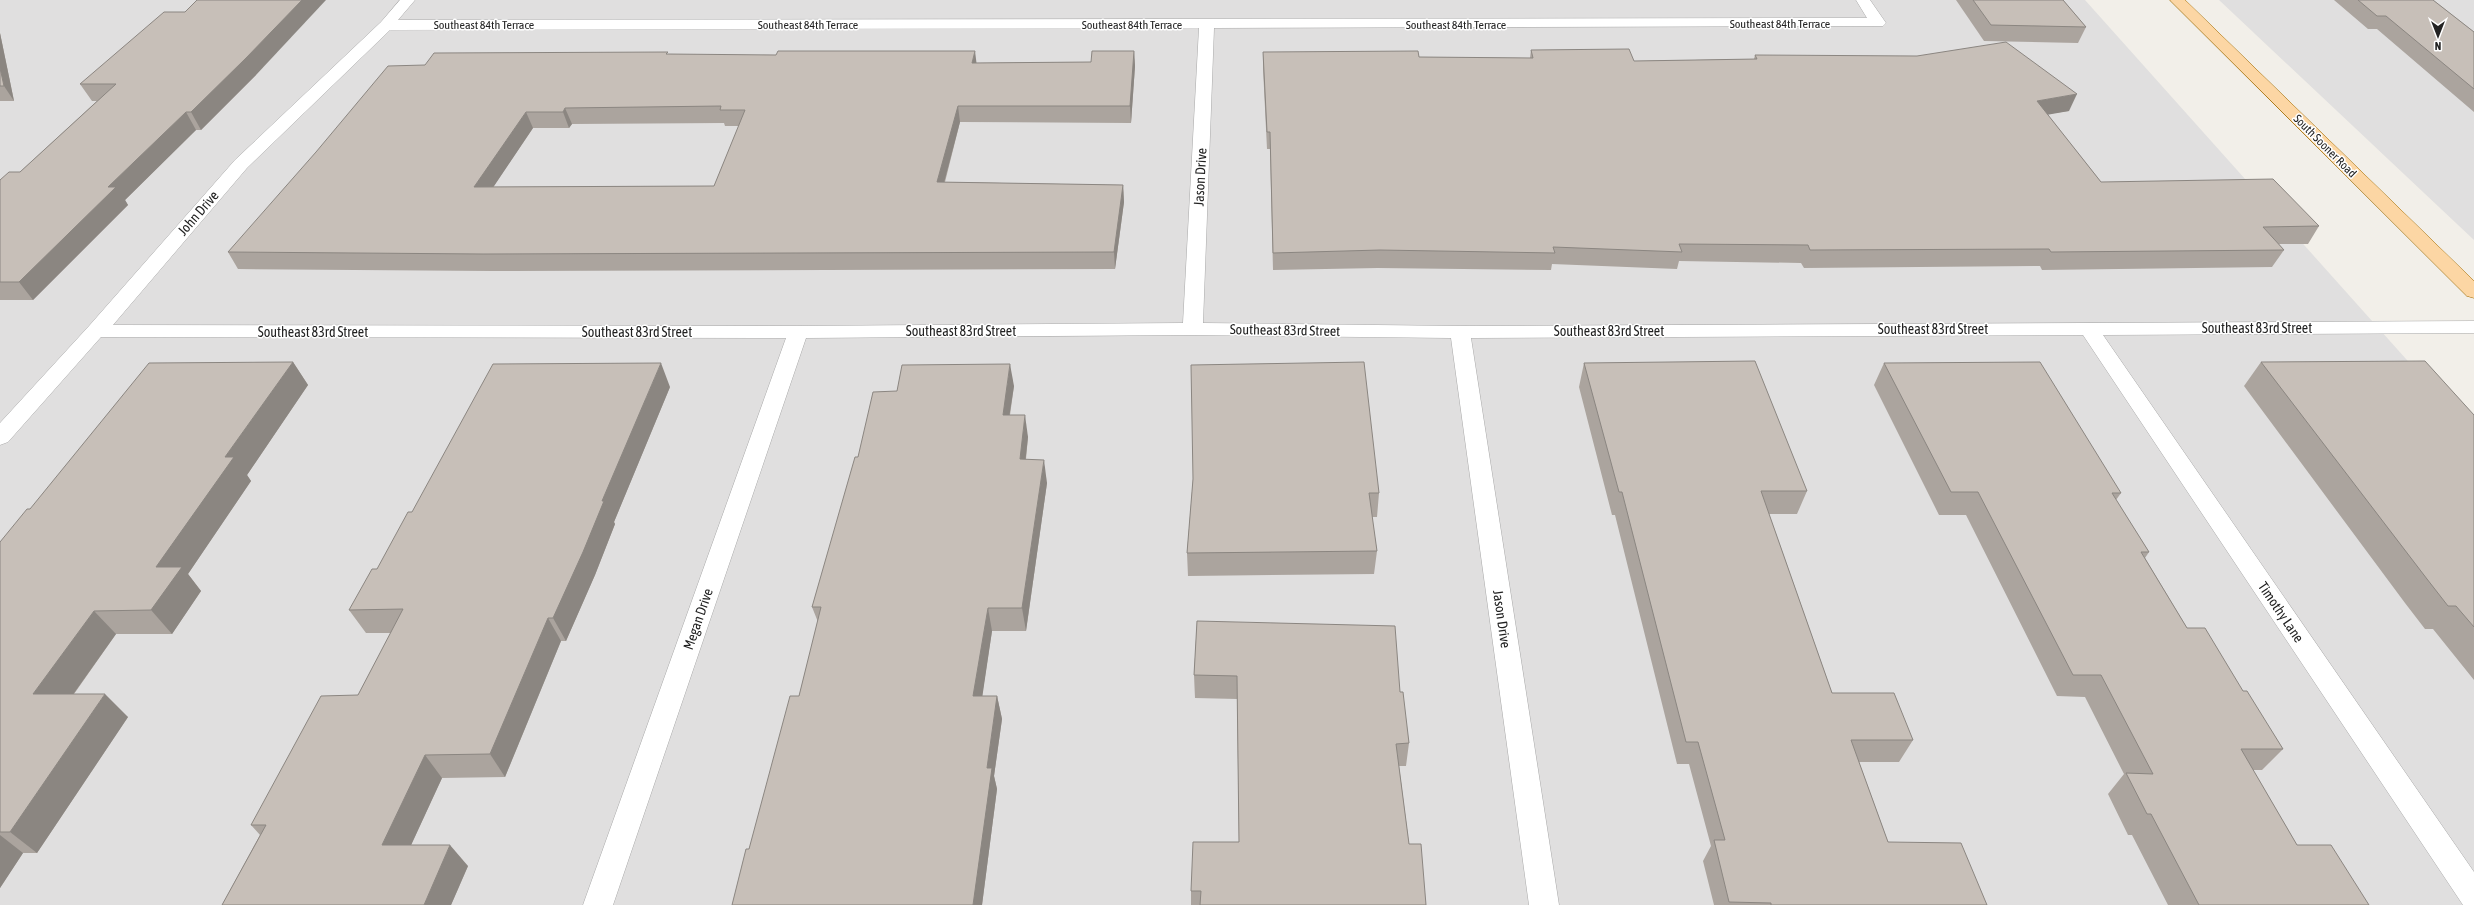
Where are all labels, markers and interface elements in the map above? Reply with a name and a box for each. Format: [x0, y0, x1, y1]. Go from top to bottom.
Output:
north arrow [2418, 16, 2458, 56]
street label: Southeast 84th Terrace [1730, 17, 1830, 31]
street label: Southeast 84th Terrace [434, 18, 534, 32]
street label: Southeast 84th Terrace [758, 18, 858, 32]
street label: Southeast 84th Terrace [1082, 18, 1182, 32]
street label: Southeast 84th Terrace [1406, 18, 1506, 32]
text: N [2435, 40, 2441, 52]
street label: South Sooner Road [2291, 112, 2359, 180]
street label: Jason Drive [1190, 147, 1210, 207]
street label: John Drive [174, 187, 222, 239]
street label: Southeast 83rd Street [2202, 320, 2312, 336]
street label: Southeast 83rd Street [1230, 321, 1340, 339]
street label: Southeast 83rd Street [1878, 321, 1988, 337]
street label: Southeast 83rd Street [906, 323, 1016, 339]
street label: Southeast 83rd Street [1554, 323, 1664, 339]
street label: Southeast 83rd Street [258, 324, 368, 340]
street label: Southeast 83rd Street [582, 324, 692, 340]
street label: Timothy Lane [2255, 579, 2307, 645]
street label: Megan Drive [680, 586, 716, 652]
street label: Jason Drive [1490, 589, 1514, 649]

